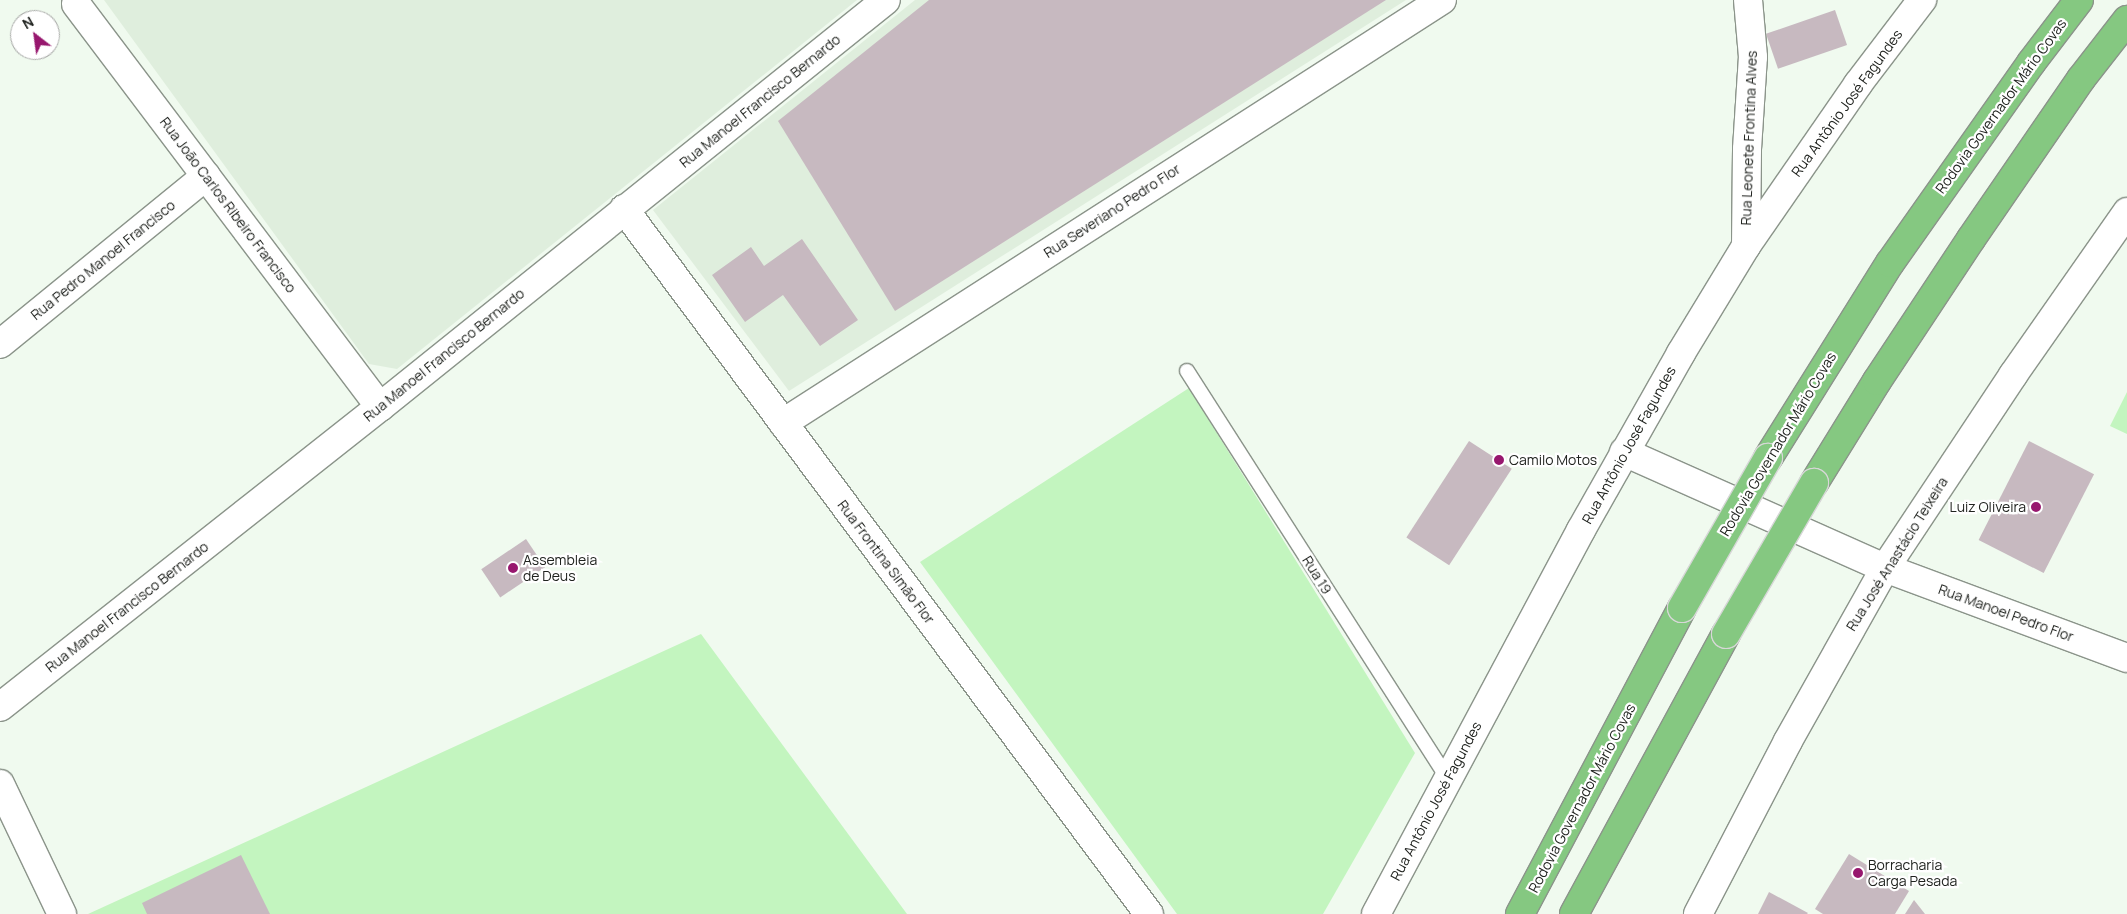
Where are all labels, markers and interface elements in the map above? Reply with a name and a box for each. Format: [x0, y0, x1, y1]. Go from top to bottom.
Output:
north arrow [10, 10, 60, 60]
text: N [19, 12, 37, 33]
street label: Rodovia Governador Mário Covas [1932, 15, 2070, 197]
street label: Rua Antônio José Fagundes [1788, 26, 1906, 180]
street label: Rua Manoel Francisco Bernardo [676, 31, 844, 171]
street label: Rua Leonete Frontina Alves [1738, 50, 1760, 226]
street label: Rua João Carlos Ribeiro Francisco [156, 114, 300, 296]
street label: Rua Severiano Pedro Flor [1041, 161, 1183, 261]
street label: Rua Pedro Manoel Francisco [27, 197, 179, 323]
street label: Rua Manoel Francisco Bernardo [360, 285, 528, 425]
street label: Rodovia Governador Mário Covas [1716, 349, 1840, 539]
street label: Rua Antônio José Fagundes [1579, 363, 1679, 527]
place label: Camilo Motos [1509, 452, 1597, 468]
marker: Camilo Motos [1493, 454, 1505, 466]
street label: Rua José Anastácio Teixeira [1843, 474, 1951, 634]
street label: Rua Frontina Simão Flor [834, 497, 938, 627]
place label: Luiz Oliveira [1950, 499, 2026, 515]
marker: Luiz Oliveira [2030, 501, 2042, 513]
street label: Rua Manoel Francisco Bernardo [42, 538, 212, 676]
place label: Assembleia de Deus [523, 552, 597, 584]
street label: Rua 19 [1299, 553, 1335, 597]
marker: Assembleia de Deus [507, 562, 519, 574]
street label: Rua Manoel Pedro Flor [1936, 581, 2076, 645]
street label: Rodovia Governador Mário Covas [1525, 701, 1639, 895]
street label: Rua Antônio José Fagundes [1387, 719, 1485, 883]
place label: Borracharia Carga Pesada [1868, 857, 1957, 890]
marker: Borracharia Carga Pesada [1852, 867, 1864, 879]

